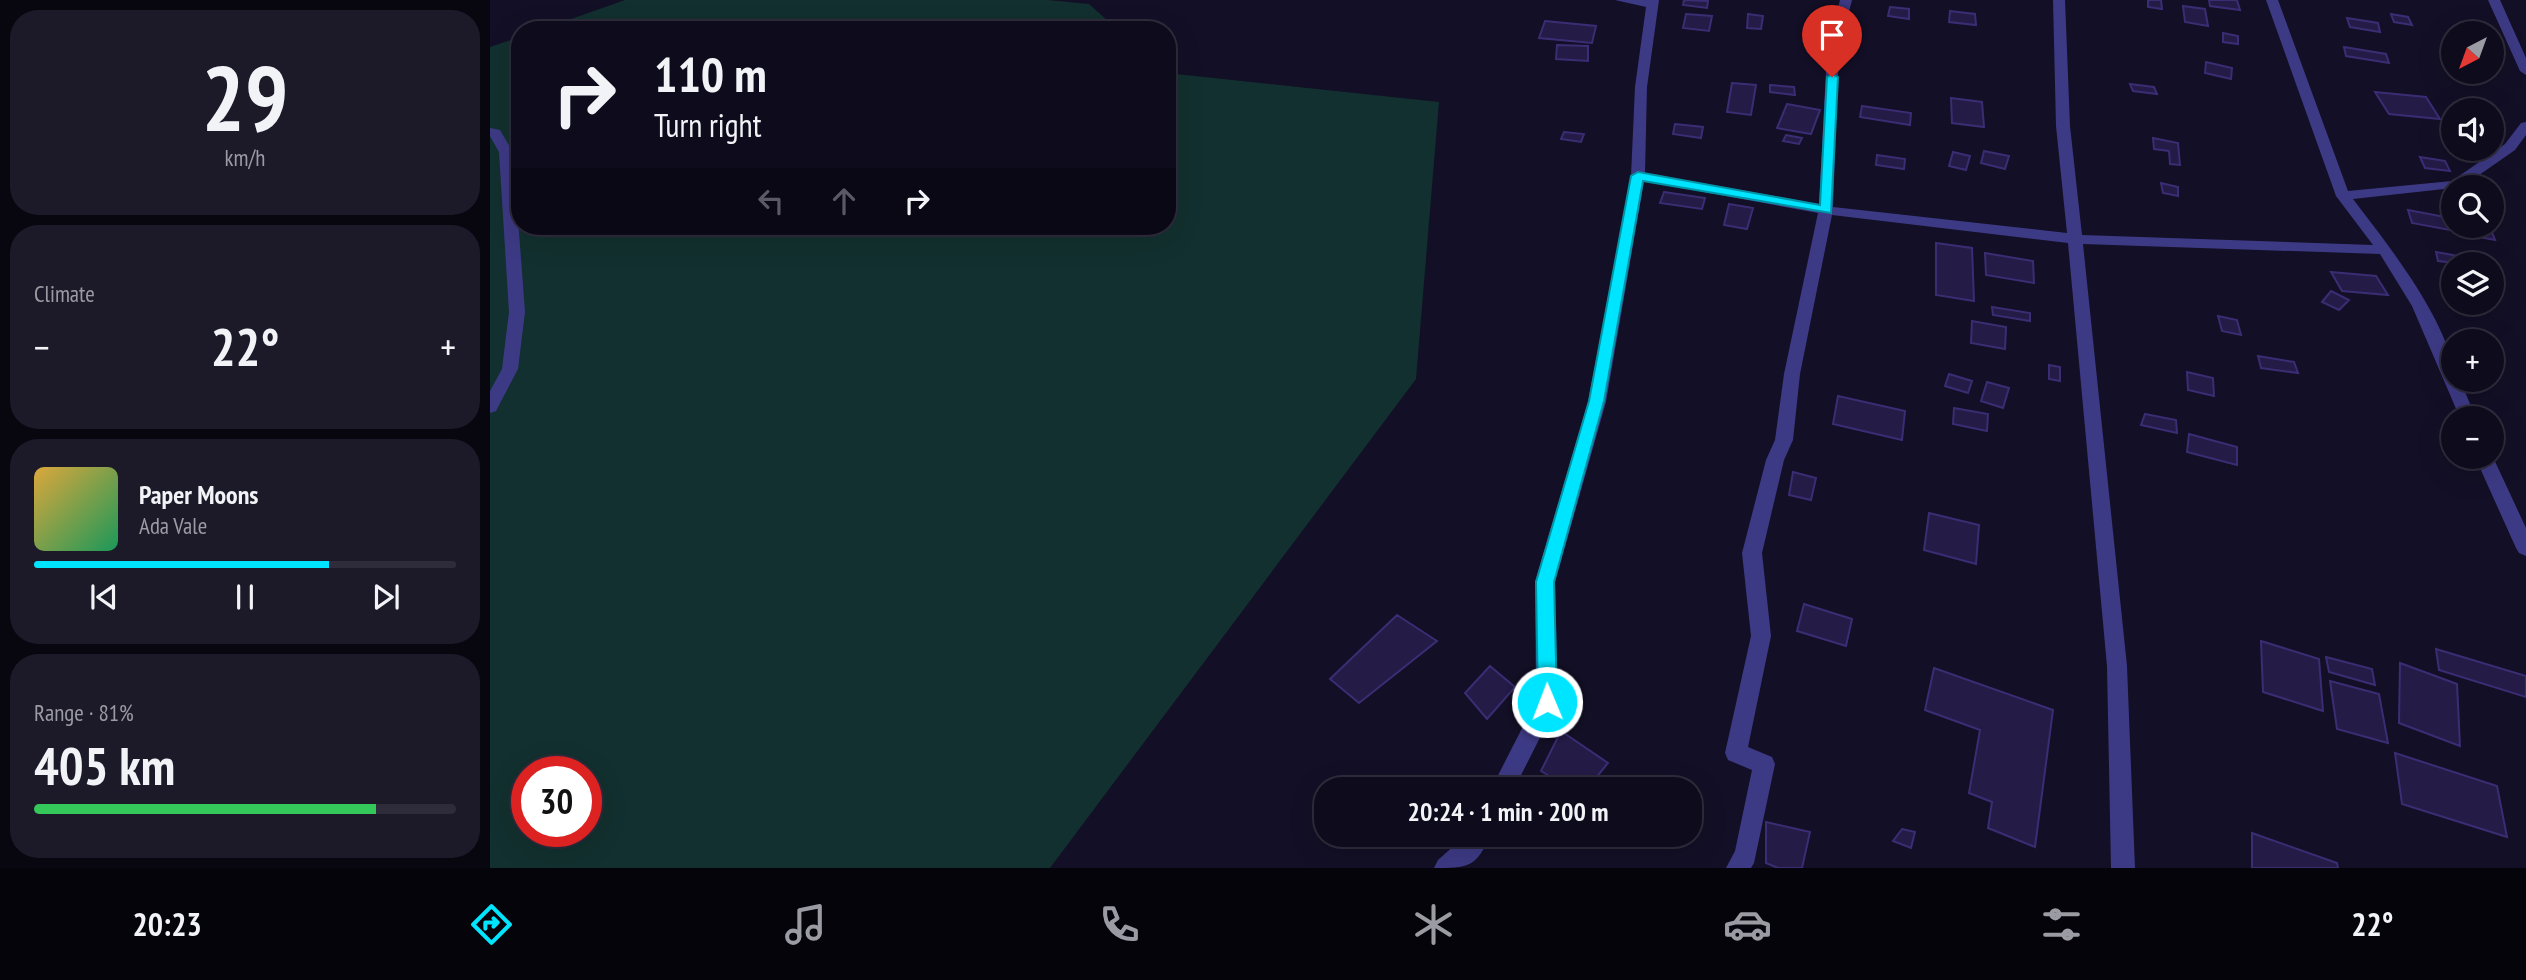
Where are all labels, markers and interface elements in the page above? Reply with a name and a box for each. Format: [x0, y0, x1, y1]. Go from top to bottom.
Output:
pin [1802, 5, 1862, 77]
icon: arrive [1813, 16, 1851, 54]
north arrow [2441, 21, 2504, 84]
map controls [2441, 21, 2504, 469]
text: 29 [202, 38, 289, 156]
text: 110 m [654, 42, 767, 106]
icon: right [539, 49, 630, 140]
button: sound [2441, 98, 2504, 161]
text: Turn right [654, 104, 762, 146]
text: km/h [225, 143, 265, 172]
button: search [2441, 175, 2504, 238]
icon: left [752, 182, 790, 220]
icon: ahead [825, 182, 863, 220]
icon: right [898, 182, 936, 220]
button: layers [2441, 252, 2504, 315]
text: Climate [34, 279, 95, 308]
text: 22° [211, 313, 279, 380]
text: − [34, 322, 50, 371]
text: + [440, 322, 456, 371]
button: + [2441, 329, 2504, 392]
button: − [2441, 406, 2504, 469]
text: Paper Moons [139, 478, 258, 511]
text: Ada Vale [139, 511, 207, 540]
icon: previous [85, 578, 123, 616]
icon: pause [226, 578, 264, 616]
icon: next [367, 578, 405, 616]
position arrow [1510, 665, 1584, 739]
text: Range · 81% [34, 698, 134, 727]
text: 405 km [34, 732, 175, 799]
speed limit sign: 30 [511, 756, 602, 847]
text: 20:24 · 1 min · 200 m [1408, 795, 1608, 828]
icon: directions [467, 900, 516, 949]
icon: music [781, 900, 830, 949]
icon: phone [1095, 900, 1144, 949]
icon: climate [1409, 900, 1458, 949]
icon: car [1723, 900, 1772, 949]
icon: filters [2037, 900, 2086, 949]
text: 20:23 [133, 903, 202, 945]
text: 22° [2351, 903, 2393, 945]

